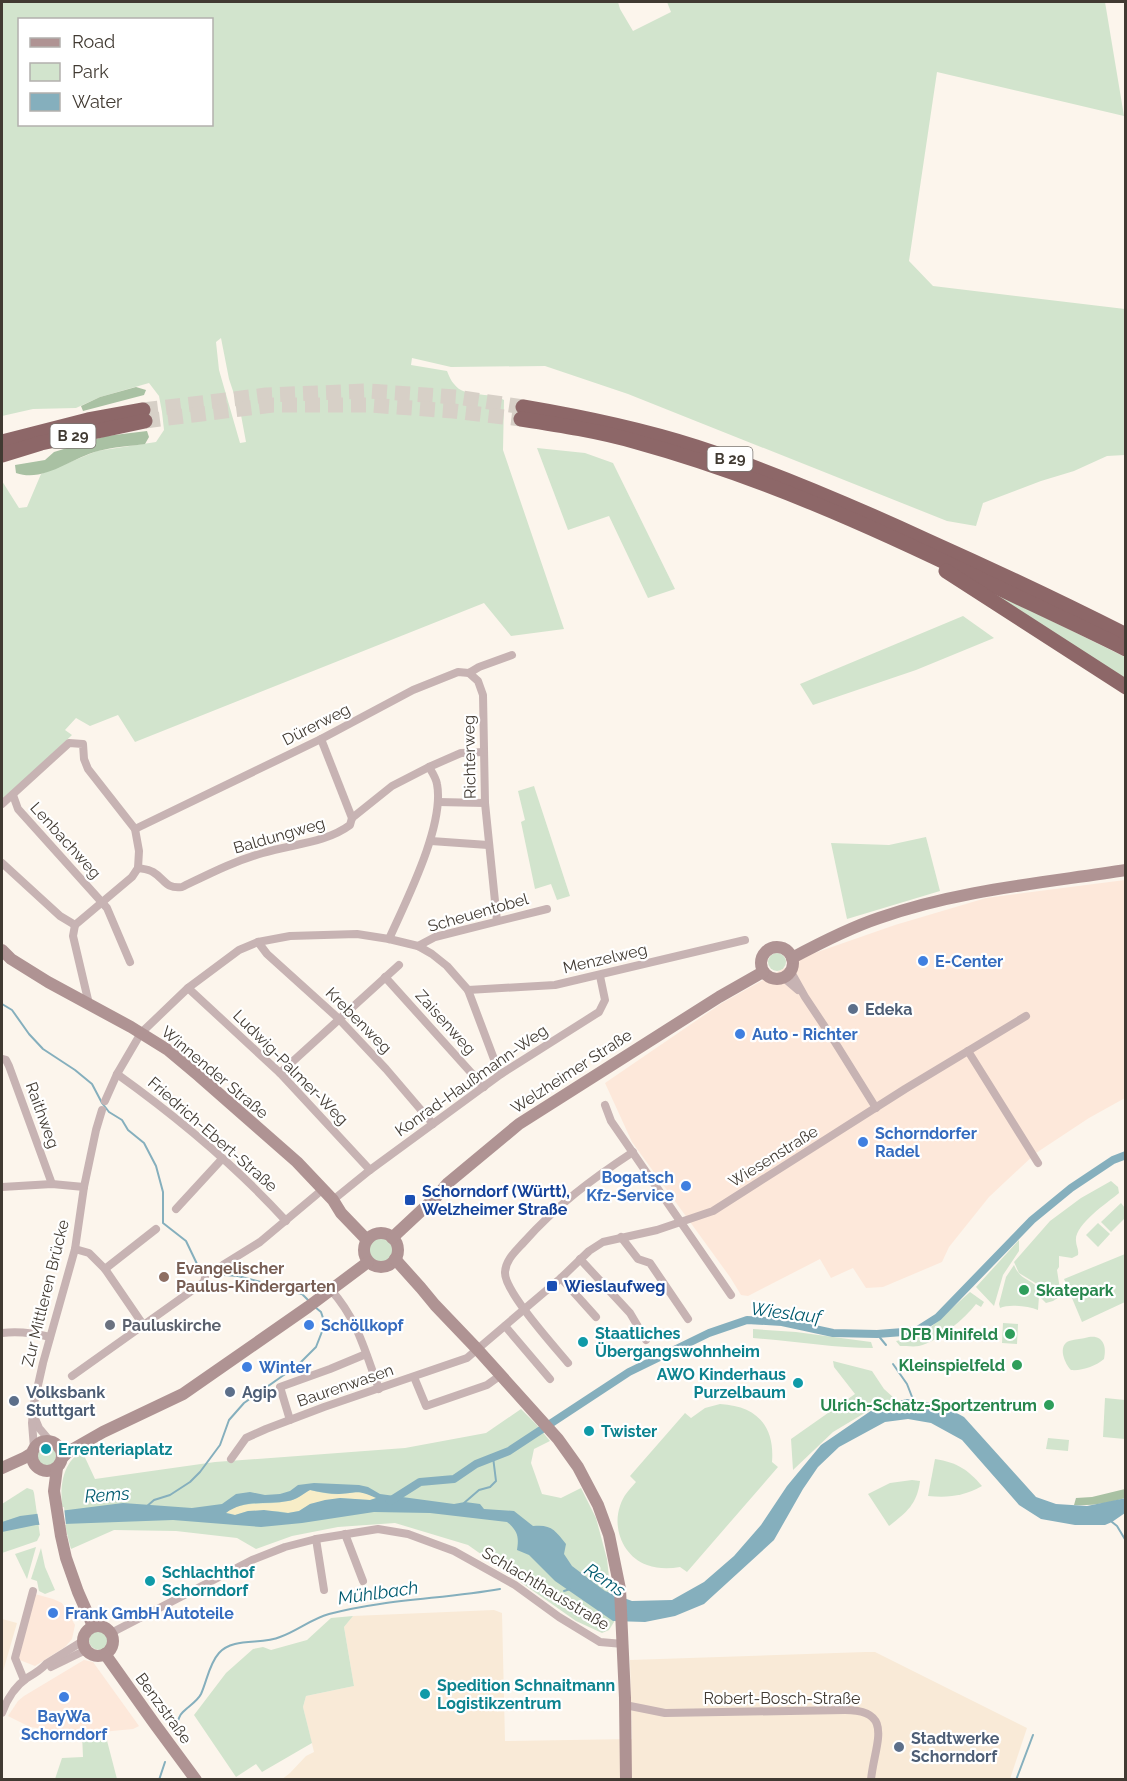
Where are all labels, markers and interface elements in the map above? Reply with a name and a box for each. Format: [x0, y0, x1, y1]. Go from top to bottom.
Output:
legend [18, 18, 213, 126]
text: Road [72, 31, 115, 52]
text: Park [72, 61, 109, 82]
text: Water [72, 91, 123, 112]
road number: B 29 [50, 424, 96, 448]
road number: B 29 [708, 447, 752, 471]
street label: Dürerweg [279, 699, 353, 750]
street label: Richterweg [459, 715, 480, 799]
street label: Lenbachweg [26, 798, 105, 883]
street label: Baldungweg [231, 813, 327, 858]
street label: Scheuentobel [426, 889, 531, 936]
street label: Menzelweg [561, 940, 649, 977]
place label: E-Center [935, 952, 1003, 971]
marker: E-Center [916, 954, 930, 968]
street label: Krebenweg [322, 983, 396, 1057]
street label: Zaisenweg [412, 986, 480, 1059]
place label: Edeka [865, 1000, 912, 1019]
marker: Edeka [846, 1002, 860, 1016]
street label: Ludwig-Palmer-Weg [229, 1006, 352, 1129]
street label: Konrad-Haußmann-Weg [391, 1021, 551, 1140]
street label: Winnender Straße [157, 1022, 272, 1123]
street label: Welzheimer Straße [507, 1025, 635, 1118]
place label: Auto - Richter [752, 1025, 858, 1044]
marker: Auto - Richter [733, 1027, 747, 1041]
street label: Friedrich-Ebert-Straße [144, 1073, 281, 1196]
street label: Raithweg [22, 1079, 63, 1151]
street label: Wiesenstraße [725, 1121, 821, 1191]
place label: Schorndorfer Radel [875, 1124, 977, 1161]
marker: Schorndorfer Radel [856, 1135, 870, 1149]
place label: Bogatsch Kfz-Service [586, 1168, 674, 1205]
marker: Bogatsch Kfz-Service [679, 1179, 693, 1193]
place label: Schorndorf (Württ), Welzheimer Straße [422, 1182, 570, 1219]
marker: Schorndorf (Württ), Welzheimer Straße [403, 1193, 417, 1207]
street label: Zur Mittleren Brücke [18, 1218, 73, 1369]
place label: Evangelischer Paulus-Kindergarten [176, 1259, 336, 1296]
marker: Evangelischer Paulus-Kindergarten [157, 1270, 171, 1284]
place label: Wieslaufweg [564, 1277, 665, 1296]
marker: Wieslaufweg [545, 1279, 559, 1293]
place label: Skatepark [1036, 1281, 1114, 1300]
marker: Skatepark [1017, 1283, 1031, 1297]
water label: Wieslauf [749, 1298, 825, 1328]
place label: Pauluskirche [122, 1316, 222, 1335]
place label: Schöllkopf [321, 1316, 405, 1335]
marker: Pauluskirche [103, 1318, 117, 1332]
marker: Schöllkopf [302, 1318, 316, 1332]
place label: Staatliches Übergangswohnheim [595, 1324, 760, 1361]
place label: DFB Minifeld [900, 1325, 998, 1344]
marker: DFB Minifeld [1003, 1327, 1017, 1341]
marker: Staatliches Übergangswohnheim [576, 1335, 590, 1349]
place label: Kleinspielfeld [898, 1356, 1005, 1375]
place label: Winter [259, 1358, 311, 1377]
marker: Kleinspielfeld [1010, 1358, 1024, 1372]
marker: Winter [240, 1360, 254, 1374]
street label: Baurenwasen [294, 1360, 396, 1411]
place label: AWO Kinderhaus Purzelbaum [657, 1365, 786, 1402]
marker: AWO Kinderhaus Purzelbaum [791, 1376, 805, 1390]
place label: Volksbank Stuttgart [26, 1383, 105, 1420]
place label: Agip [242, 1383, 277, 1402]
marker: Agip [223, 1385, 237, 1399]
marker: Volksbank Stuttgart [7, 1394, 21, 1408]
place label: Ulrich-Schatz-Sportzentrum [820, 1396, 1037, 1415]
marker: Ulrich-Schatz-Sportzentrum [1042, 1398, 1056, 1412]
place label: Twister [601, 1422, 657, 1441]
marker: Twister [582, 1424, 596, 1438]
place label: Errenteriaplatz [58, 1440, 173, 1459]
marker: Errenteriaplatz [39, 1442, 53, 1456]
water label: Rems [84, 1482, 131, 1507]
street label: Schlachthausstraße [479, 1543, 613, 1634]
water label: Rems [581, 1558, 630, 1601]
place label: Schlachthof Schorndorf [162, 1563, 256, 1600]
marker: Schlachthof Schorndorf [143, 1574, 157, 1588]
water label: Mühlbach [336, 1576, 420, 1609]
place label: Frank GmbH Autoteile [65, 1604, 234, 1623]
marker: Frank GmbH Autoteile [46, 1606, 60, 1620]
street label: Benzstraße [132, 1669, 196, 1747]
place label: Spedition Schnaitmann Logistikzentrum [437, 1676, 615, 1713]
marker: Spedition Schnaitmann Logistikzentrum [418, 1687, 432, 1701]
street label: Robert-Bosch-Straße [704, 1689, 860, 1708]
marker: BayWa Schorndorf [57, 1690, 71, 1704]
place label: BayWa Schorndorf [21, 1707, 108, 1744]
place label: Stadtwerke Schorndorf [911, 1729, 1000, 1766]
marker: Stadtwerke Schorndorf [892, 1740, 906, 1754]

